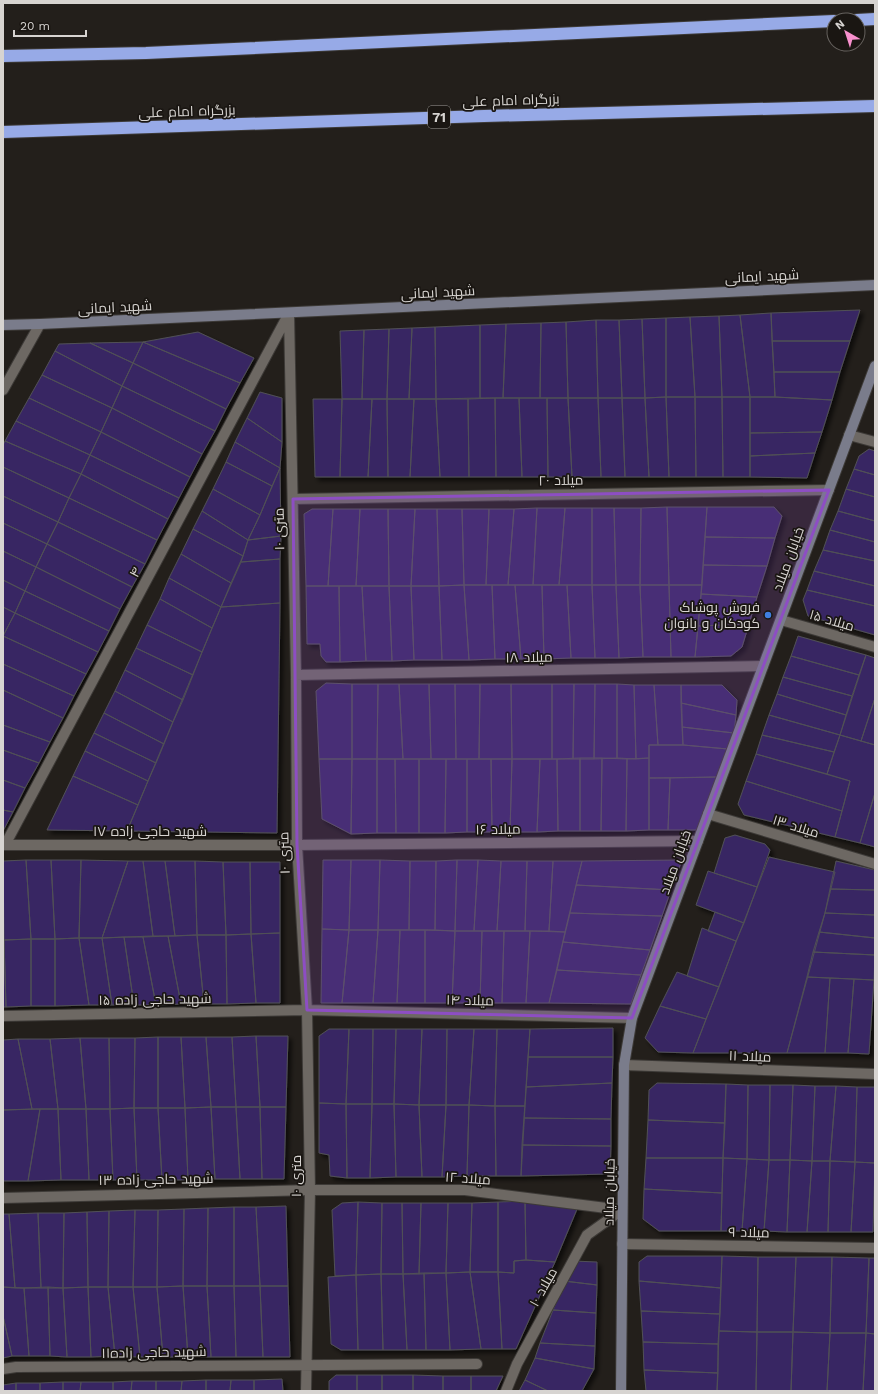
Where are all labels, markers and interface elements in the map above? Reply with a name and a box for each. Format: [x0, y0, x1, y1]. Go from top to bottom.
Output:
scale bar [14, 12, 86, 38]
north arrow [826, 12, 866, 52]
text: N [833, 17, 847, 32]
text: 20 m [20, 19, 50, 33]
street label: بزرگراه امام علی [462, 90, 560, 112]
street label: بزرگراه امام علی [138, 101, 236, 123]
road number: 71 [428, 106, 450, 128]
street label: شهید ایمانی [724, 266, 800, 286]
street label: شهید ایمانی [400, 282, 476, 302]
street label: شهید ایمانی [77, 297, 153, 317]
street label: میلاد ۲۰ [538, 472, 584, 488]
street label: ۱۰ متری [271, 508, 287, 550]
street label: خیابان میلاد [769, 525, 807, 593]
street label: ۴ [126, 564, 144, 580]
place label: فروش پوشاک کودکان و بانوان [664, 599, 760, 631]
street label: میلاد ۱۵ [808, 606, 856, 634]
marker: فروش پوشاک کودکان و بانوان [763, 610, 773, 620]
street label: میلاد ۱۸ [505, 649, 553, 665]
street label: میلاد ۱۳ [771, 811, 821, 841]
street label: میلاد ۱۶ [475, 821, 521, 837]
street label: شهید حاجی زاده ۱۷ [93, 823, 207, 839]
street label: خیابان میلاد [656, 828, 694, 896]
street label: ۱۰ متری [275, 831, 293, 875]
street label: شهید حاجی زاده ۱۵ [98, 990, 212, 1008]
street label: میلاد ۱۴ [446, 992, 494, 1008]
street label: میلاد ۱۱ [728, 1047, 772, 1065]
street label: ۱۰ متری [288, 1155, 304, 1197]
street label: خیابان میلاد [600, 1158, 618, 1226]
street label: میلاد ۱۲ [445, 1168, 491, 1188]
street label: شهید حاجی زاده ۱۳ [98, 1170, 214, 1188]
street label: میلاد ۹ [728, 1224, 770, 1240]
street label: میلاد ۱۰ [526, 1265, 560, 1309]
street label: شهید حاجی زاده۱۱ [101, 1343, 207, 1361]

